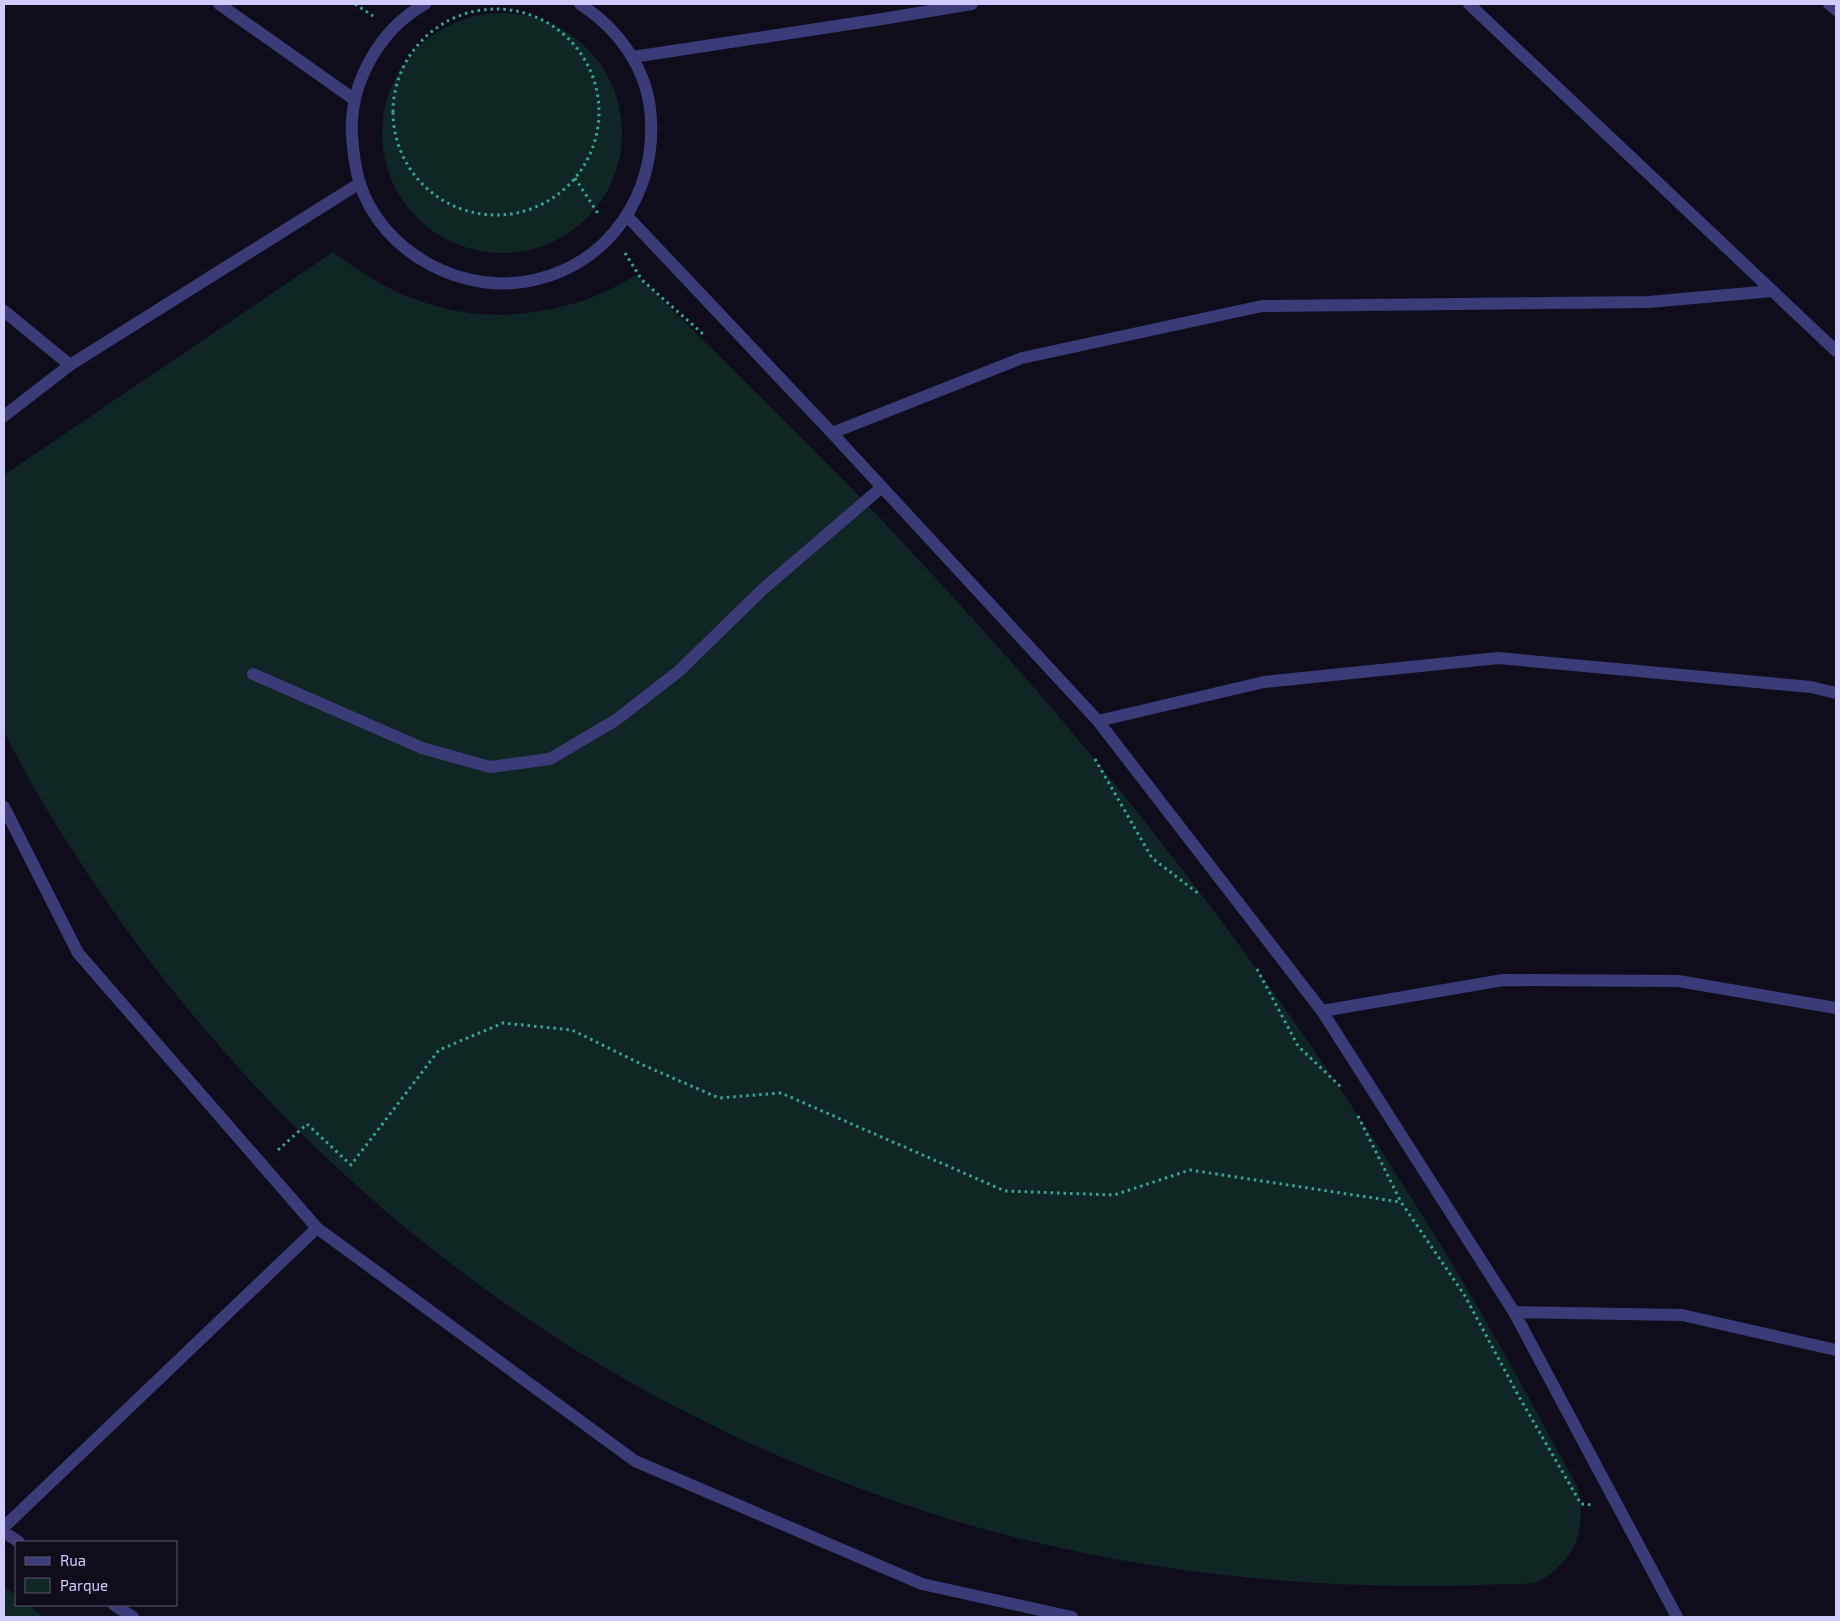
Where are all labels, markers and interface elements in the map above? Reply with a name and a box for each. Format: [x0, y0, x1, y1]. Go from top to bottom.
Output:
legend [15, 1541, 178, 1606]
text: Rua [60, 1551, 86, 1569]
text: Parque [60, 1576, 108, 1594]

